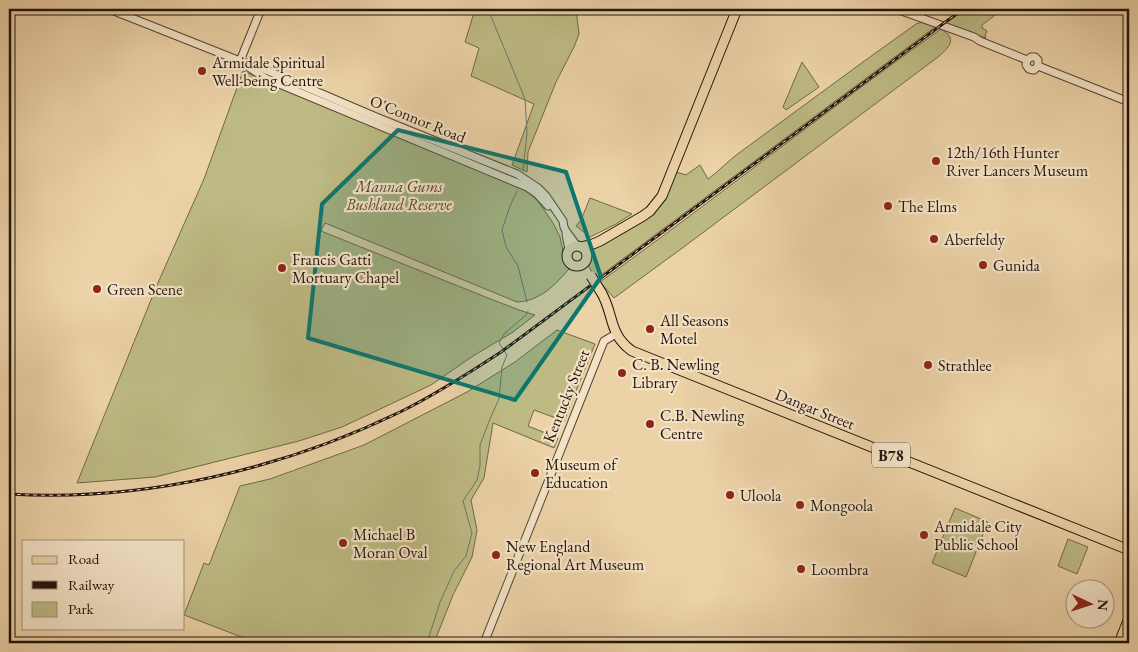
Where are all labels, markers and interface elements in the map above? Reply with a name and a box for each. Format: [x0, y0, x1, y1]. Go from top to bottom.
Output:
place label: Armidale Spiritual Well-being Centre [211, 52, 325, 91]
marker: Armidale Spiritual Well-being Centre [196, 65, 208, 77]
street label: O'Connor Road [367, 90, 470, 148]
place label: 12th/16th Hunter River Lancers Museum [946, 142, 1089, 181]
marker: 12th/16th Hunter River Lancers Museum [930, 155, 942, 167]
park label: Manna Gums Bushland Reserve [345, 176, 452, 215]
place label: The Elms [898, 196, 957, 217]
marker: The Elms [882, 200, 894, 212]
place label: Aberfeldy [943, 229, 1006, 250]
marker: Aberfeldy [928, 233, 940, 245]
place label: Francis Gatti Mortuary Chapel [292, 249, 399, 288]
place label: Gunida [993, 255, 1041, 276]
marker: Gunida [977, 259, 989, 271]
marker: Francis Gatti Mortuary Chapel [276, 262, 288, 274]
place label: Green Scene [107, 279, 183, 300]
marker: Green Scene [91, 283, 103, 295]
place label: All Seasons Motel [659, 310, 729, 349]
marker: All Seasons Motel [644, 323, 656, 335]
street label: Kentucky Street [538, 346, 594, 446]
place label: C. B. Newling Library [632, 354, 721, 393]
place label: Strathlee [938, 355, 992, 376]
marker: Strathlee [922, 359, 934, 371]
marker: C. B. Newling Library [616, 367, 628, 379]
street label: Dangar Street [772, 384, 858, 434]
place label: C.B. Newling Centre [660, 405, 745, 444]
marker: C.B. Newling Centre [644, 418, 656, 430]
road number: B78 [872, 442, 910, 468]
place label: Museum of Education [545, 454, 618, 493]
marker: Museum of Education [529, 467, 541, 479]
place label: Uloola [740, 485, 782, 506]
marker: Uloola [724, 489, 736, 501]
place label: Mongoola [810, 495, 874, 516]
marker: Mongoola [794, 499, 806, 511]
place label: Armidale City Public School [933, 516, 1023, 555]
place label: Michael B Moran Oval [353, 524, 428, 563]
marker: Armidale City Public School [918, 529, 930, 541]
place label: New England Regional Art Museum [506, 536, 645, 575]
marker: Michael B Moran Oval [337, 537, 349, 549]
legend [22, 540, 185, 630]
text: Road [68, 549, 100, 568]
marker: New England Regional Art Museum [490, 549, 502, 561]
place label: Loombra [811, 559, 869, 580]
marker: Loombra [795, 563, 807, 575]
text: Railway [68, 575, 115, 594]
north arrow [1066, 580, 1116, 630]
text: Park [68, 599, 95, 618]
text: N [1094, 599, 1112, 612]

